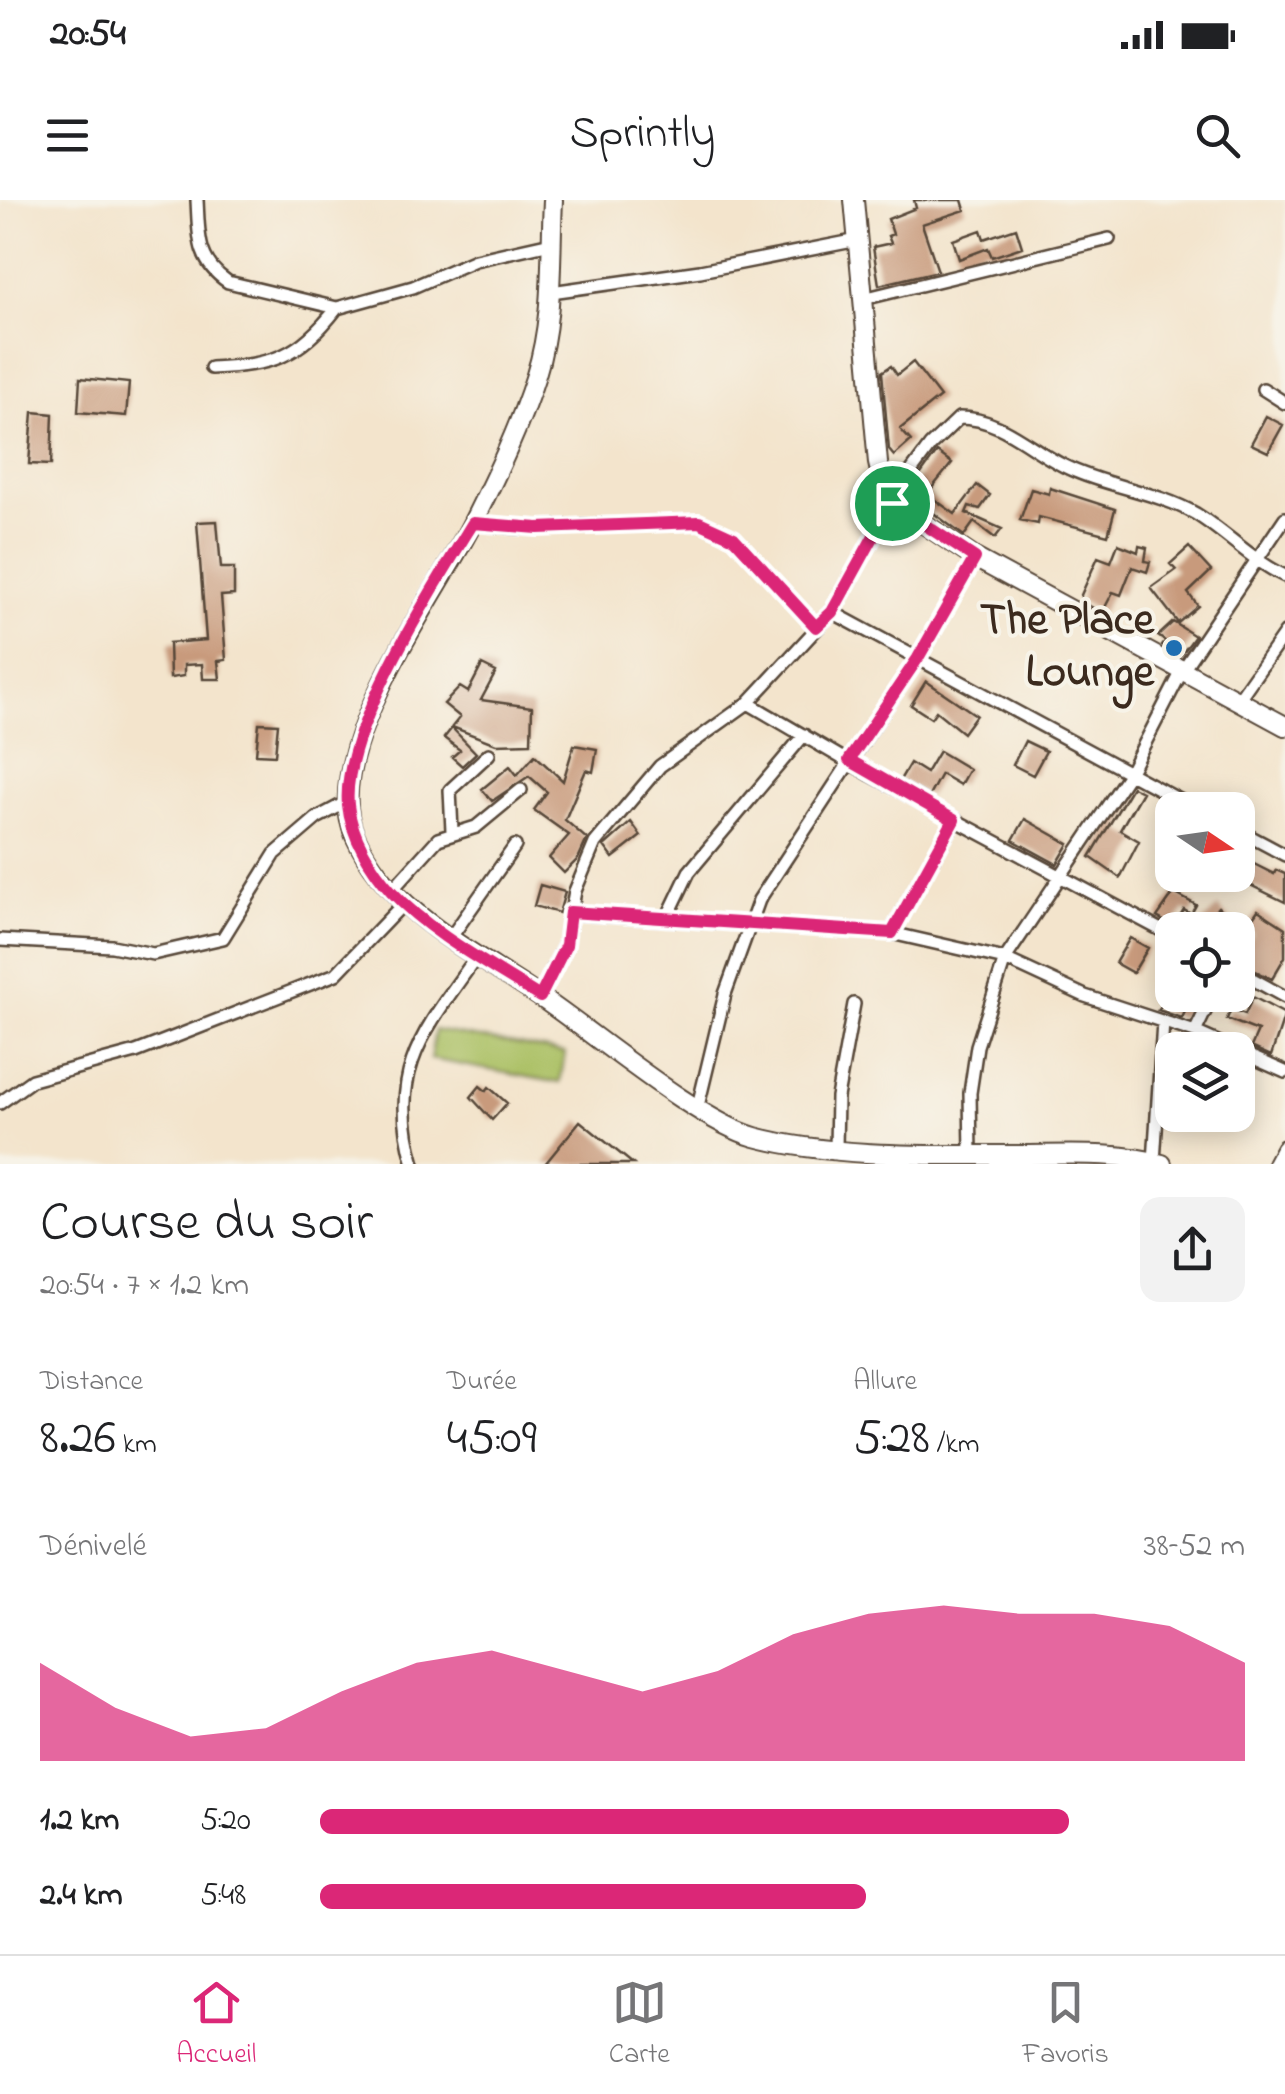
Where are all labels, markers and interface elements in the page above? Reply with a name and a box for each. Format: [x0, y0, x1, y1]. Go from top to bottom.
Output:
text: 20:54 [50, 7, 126, 63]
text: Sprintly [570, 102, 715, 168]
icon: menu [40, 108, 95, 163]
icon: search [1190, 108, 1245, 163]
pin [850, 461, 935, 546]
icon: arrive [865, 476, 920, 531]
place label: The Place Lounge [980, 589, 1156, 709]
marker: The Place Lounge [1163, 637, 1185, 659]
north arrow [1155, 792, 1255, 892]
map controls [1155, 792, 1255, 1132]
button: locate [1155, 912, 1255, 1012]
button: layers [1155, 1032, 1255, 1132]
text: Course du soir [40, 1185, 373, 1265]
button: share [1140, 1197, 1245, 1302]
text: 20:54 · 7 × 1.2 km [40, 1263, 249, 1310]
text: Distance [40, 1362, 143, 1403]
text: Durée [447, 1362, 517, 1403]
text: Allure [853, 1362, 917, 1403]
text: 8.26 [40, 1403, 116, 1476]
text: 45:09 [447, 1403, 537, 1476]
text: 5:28 [853, 1403, 930, 1476]
text: km [116, 1425, 157, 1466]
text: /km [930, 1425, 979, 1466]
text: Dénivelé [40, 1524, 147, 1571]
text: 38–52 m [1144, 1524, 1245, 1571]
text: 1.2 km [40, 1798, 119, 1845]
text: 5:20 [200, 1798, 251, 1845]
text: 2.4 km [40, 1873, 122, 1920]
text: 5:48 [200, 1873, 246, 1920]
tab: Accueil [176, 1975, 256, 2076]
tab: Carte [609, 1975, 670, 2076]
tab: Favoris [1022, 1975, 1109, 2076]

